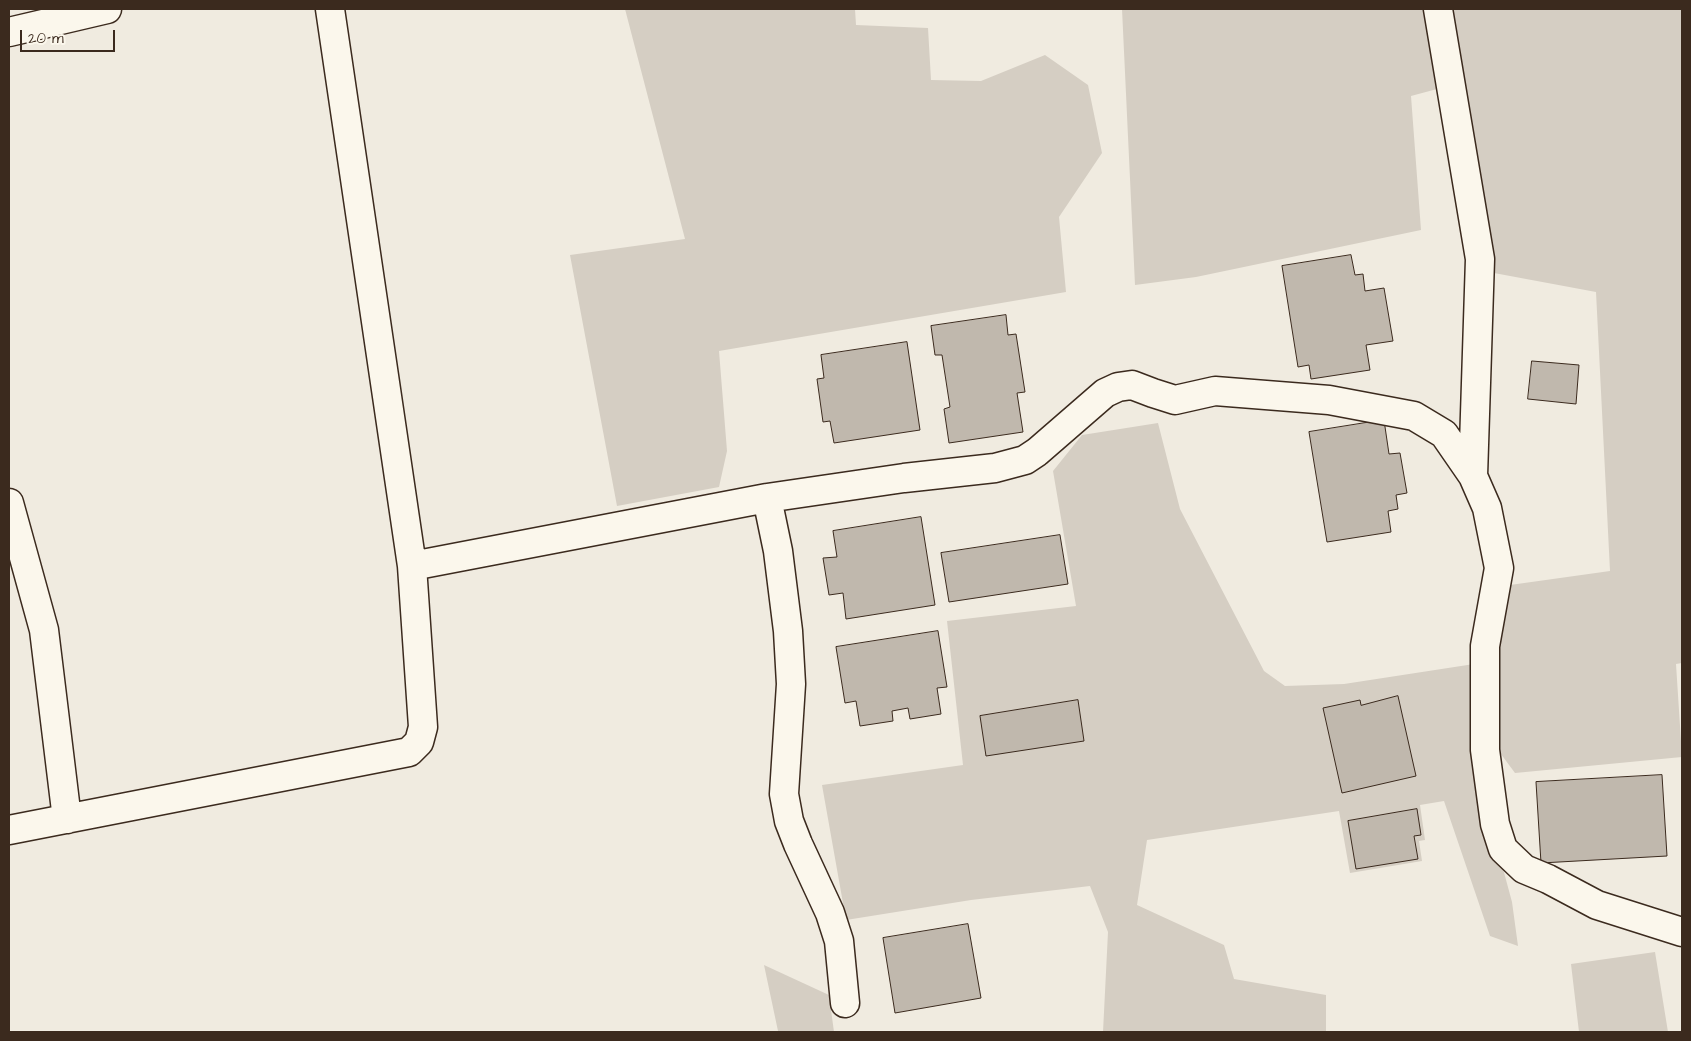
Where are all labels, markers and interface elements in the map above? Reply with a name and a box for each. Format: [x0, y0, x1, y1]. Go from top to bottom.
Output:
scale bar [22, 20, 118, 52]
text: 20 m [28, 28, 64, 49]

